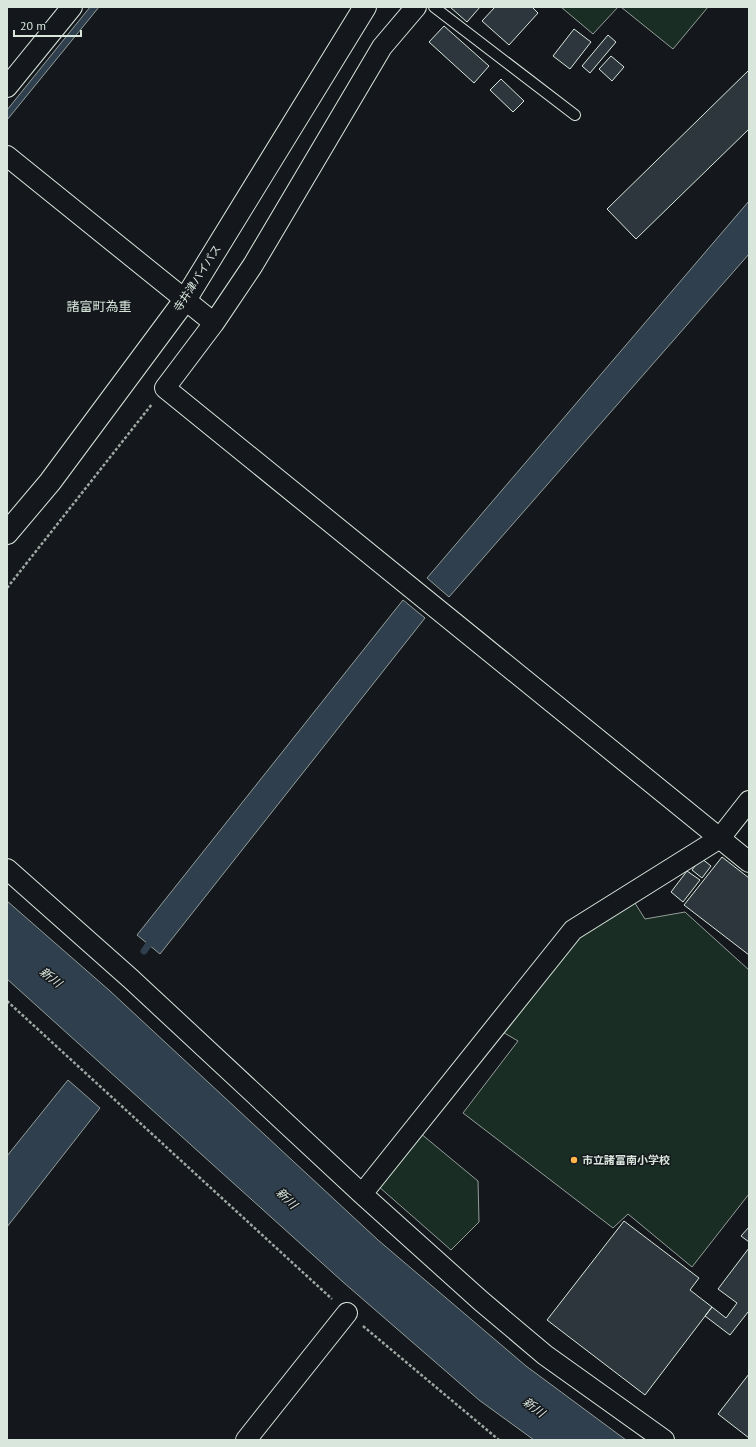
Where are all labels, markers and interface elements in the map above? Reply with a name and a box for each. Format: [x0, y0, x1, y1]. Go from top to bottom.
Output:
scale bar [14, 12, 81, 38]
text: 20 m [20, 18, 46, 33]
street label: 寺井津バイパス [170, 242, 224, 314]
district label: 諸富町為重 [66, 298, 132, 315]
water label: 新川 [37, 964, 67, 992]
place label: 市立諸富南小学校 [582, 1153, 670, 1167]
marker: 市立諸富南小学校 [569, 1155, 579, 1165]
water label: 新川 [273, 1184, 302, 1213]
water label: 新川 [520, 1394, 550, 1421]

